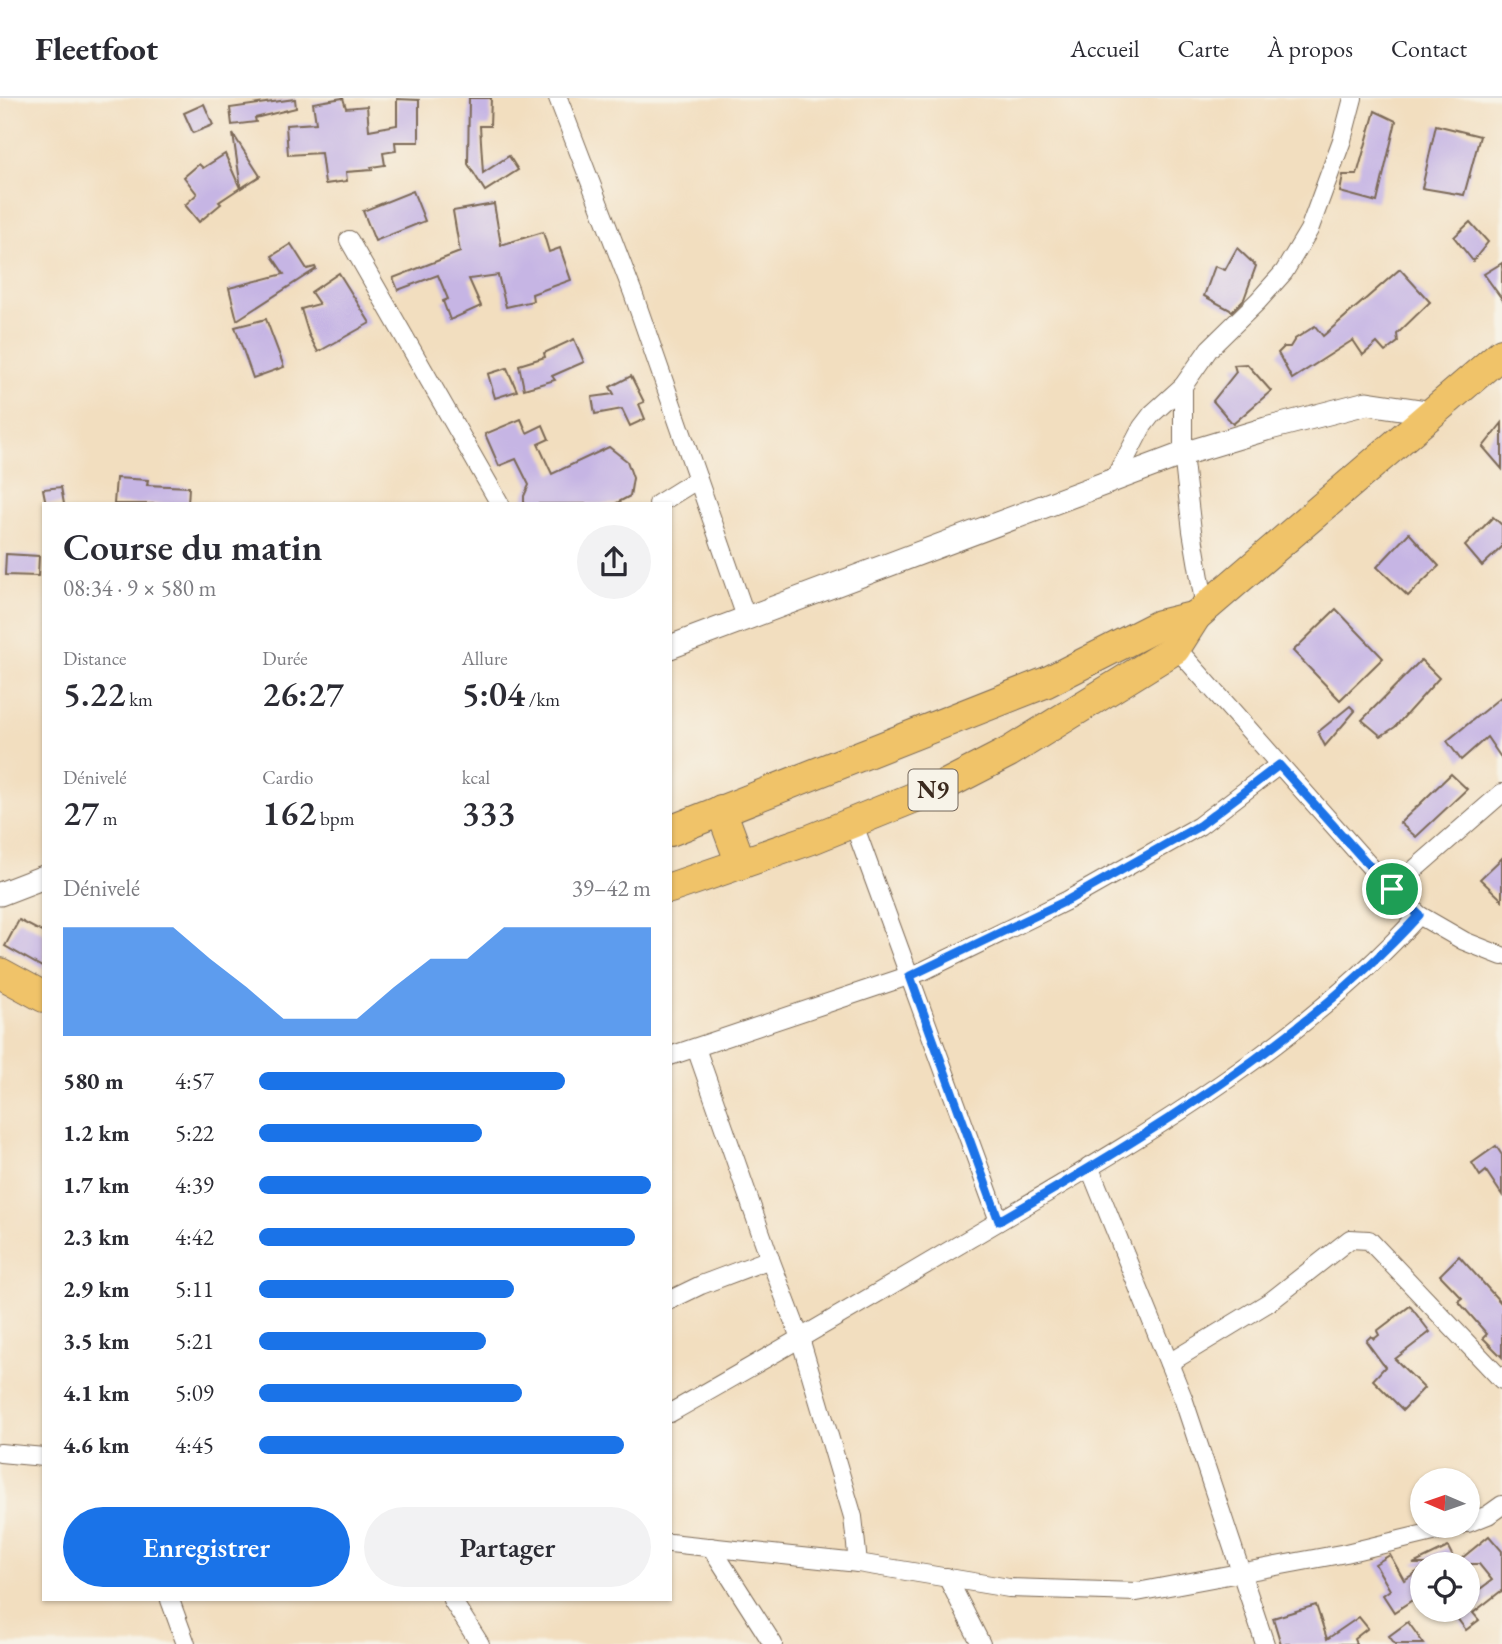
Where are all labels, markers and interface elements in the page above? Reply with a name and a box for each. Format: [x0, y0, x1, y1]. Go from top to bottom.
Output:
text: Fleetfoot [35, 27, 158, 70]
text: Accueil [1070, 33, 1140, 64]
text: Carte [1178, 33, 1229, 64]
text: À propos [1267, 33, 1353, 64]
text: Contact [1391, 33, 1467, 64]
text: Course du matin [63, 522, 323, 571]
button: share [577, 525, 651, 599]
text: 08:34 · 9 × 580 m [63, 573, 216, 603]
text: Distance [63, 646, 126, 671]
text: Durée [262, 646, 308, 671]
text: Allure [462, 646, 508, 671]
text: 5.22 [63, 671, 125, 716]
text: 26:27 [262, 671, 344, 716]
text: 5:04 [462, 671, 525, 716]
text: km [125, 687, 153, 712]
text: /km [525, 687, 560, 712]
text: Dénivelé [63, 765, 127, 790]
text: Cardio [262, 765, 313, 790]
text: kcal [462, 765, 490, 790]
road number: N9 [908, 770, 958, 810]
text: 27 [63, 790, 99, 835]
text: 162 [262, 790, 316, 835]
text: 333 [462, 790, 516, 835]
text: m [99, 806, 118, 831]
text: bpm [316, 806, 354, 831]
pin [1362, 859, 1422, 919]
icon: arrive [1373, 870, 1411, 908]
text: Dénivelé [63, 873, 140, 903]
text: 39–42 m [572, 873, 651, 903]
text: 580 m [63, 1066, 124, 1096]
text: 4:57 [175, 1066, 214, 1096]
text: 1.2 km [63, 1118, 130, 1148]
text: 5:22 [175, 1118, 214, 1148]
text: 1.7 km [63, 1170, 130, 1200]
text: 4:39 [175, 1170, 214, 1200]
text: 2.3 km [63, 1222, 130, 1252]
text: 4:42 [175, 1222, 214, 1252]
text: 2.9 km [63, 1274, 130, 1304]
text: 5:11 [175, 1274, 214, 1304]
text: 3.5 km [63, 1326, 130, 1356]
text: 5:21 [175, 1326, 214, 1356]
text: 4.1 km [63, 1378, 130, 1408]
text: 5:09 [175, 1378, 214, 1408]
text: 4.6 km [63, 1430, 130, 1460]
text: 4:45 [175, 1430, 214, 1460]
north arrow [1410, 1468, 1480, 1538]
map controls [1410, 1468, 1480, 1622]
button: Enregistrer [63, 1507, 350, 1587]
button: Partager [364, 1507, 651, 1587]
button: locate [1410, 1552, 1480, 1622]

